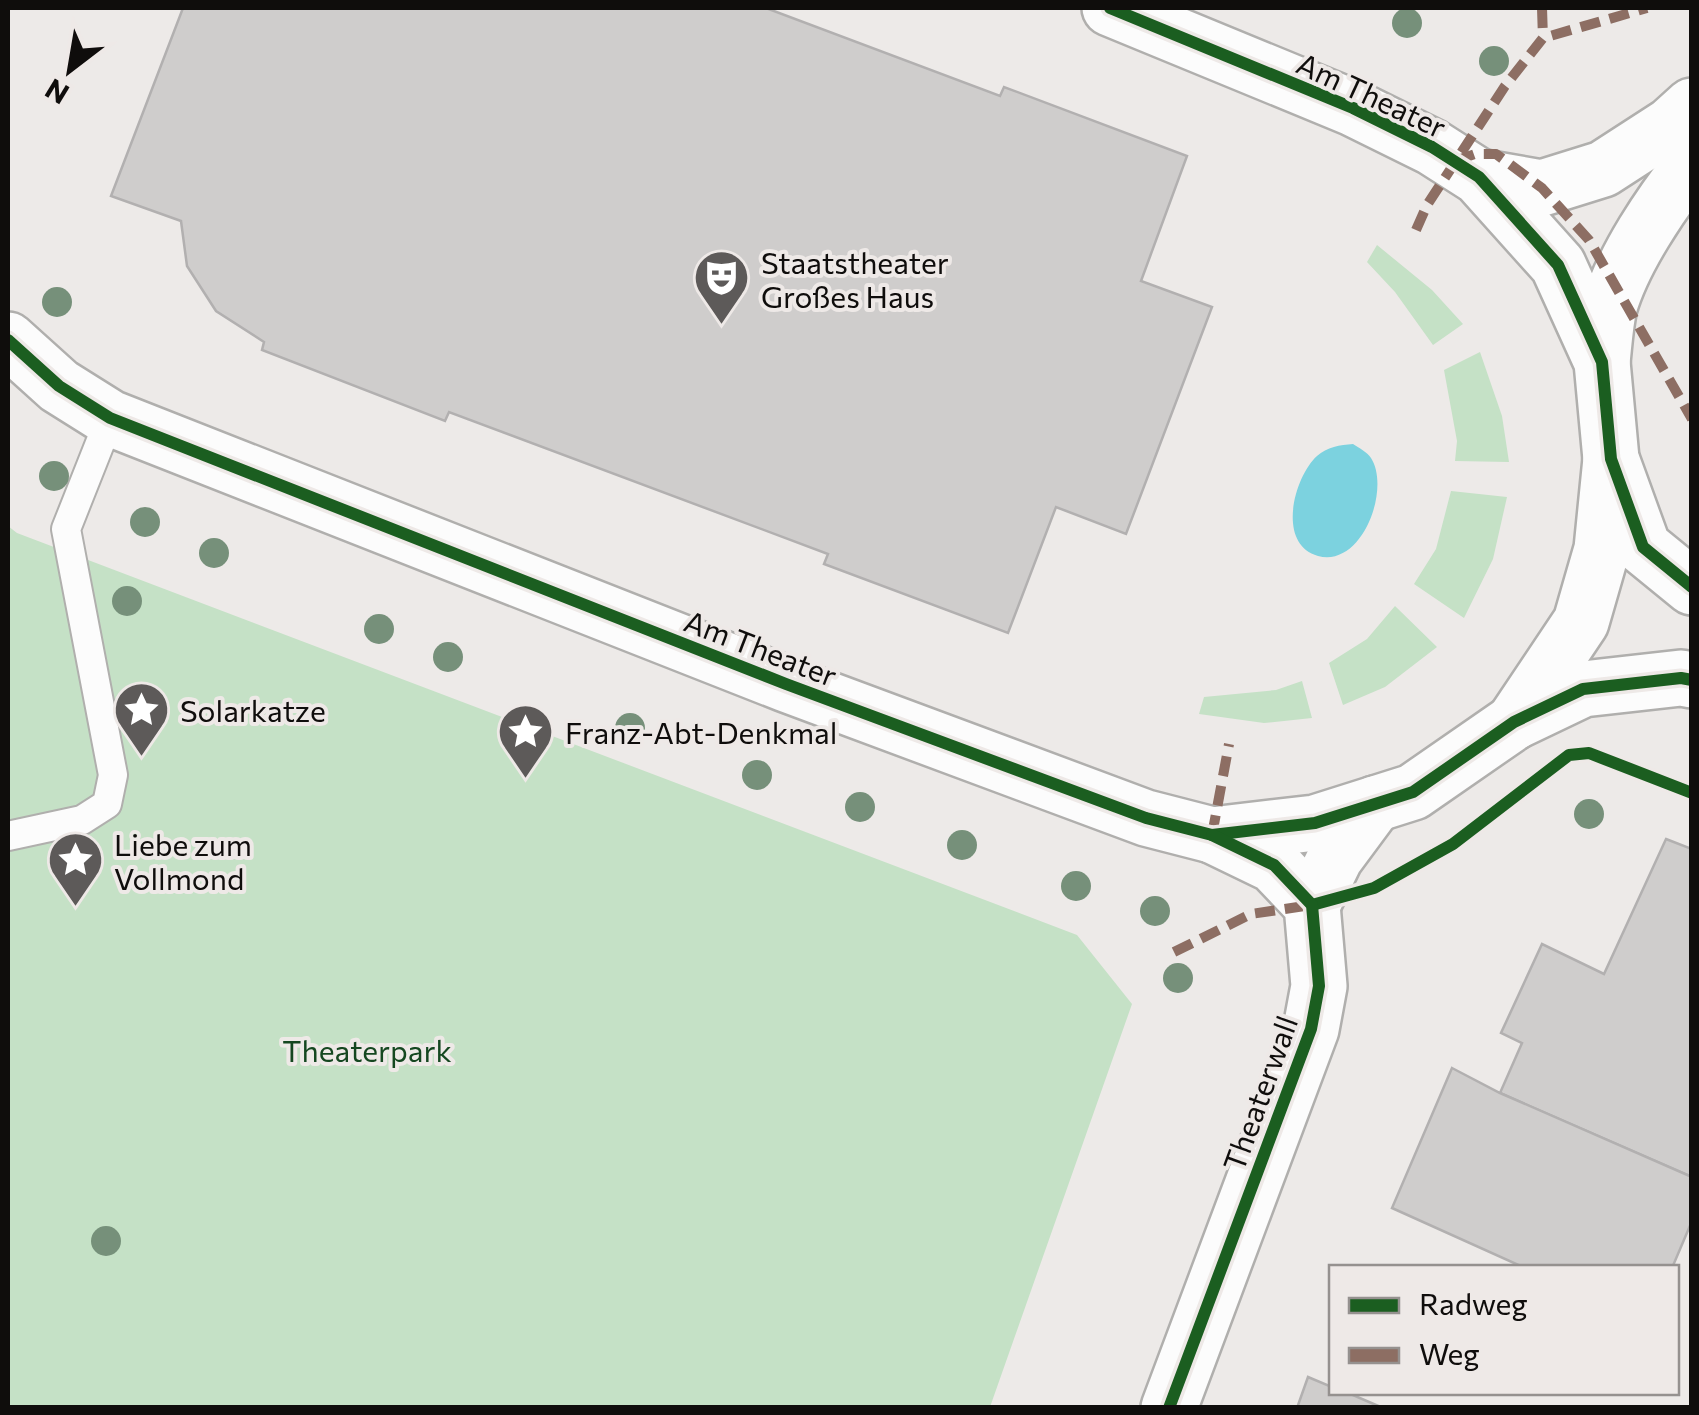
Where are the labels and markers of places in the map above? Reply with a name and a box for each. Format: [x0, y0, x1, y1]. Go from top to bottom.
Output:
place label: Staatstheater Großes Haus [761, 243, 949, 314]
theatre icon: Staatstheater Großes Haus [692, 248, 752, 327]
place icon: Solarkatze [111, 679, 171, 758]
place label: Solarkatze [180, 691, 326, 728]
place icon: Franz-Abt-Denkmal [496, 701, 556, 780]
place label: Franz-Abt-Denkmal [565, 713, 837, 750]
place label: Liebe zum Vollmond [114, 825, 252, 896]
place icon: Liebe zum Vollmond [45, 830, 105, 909]

